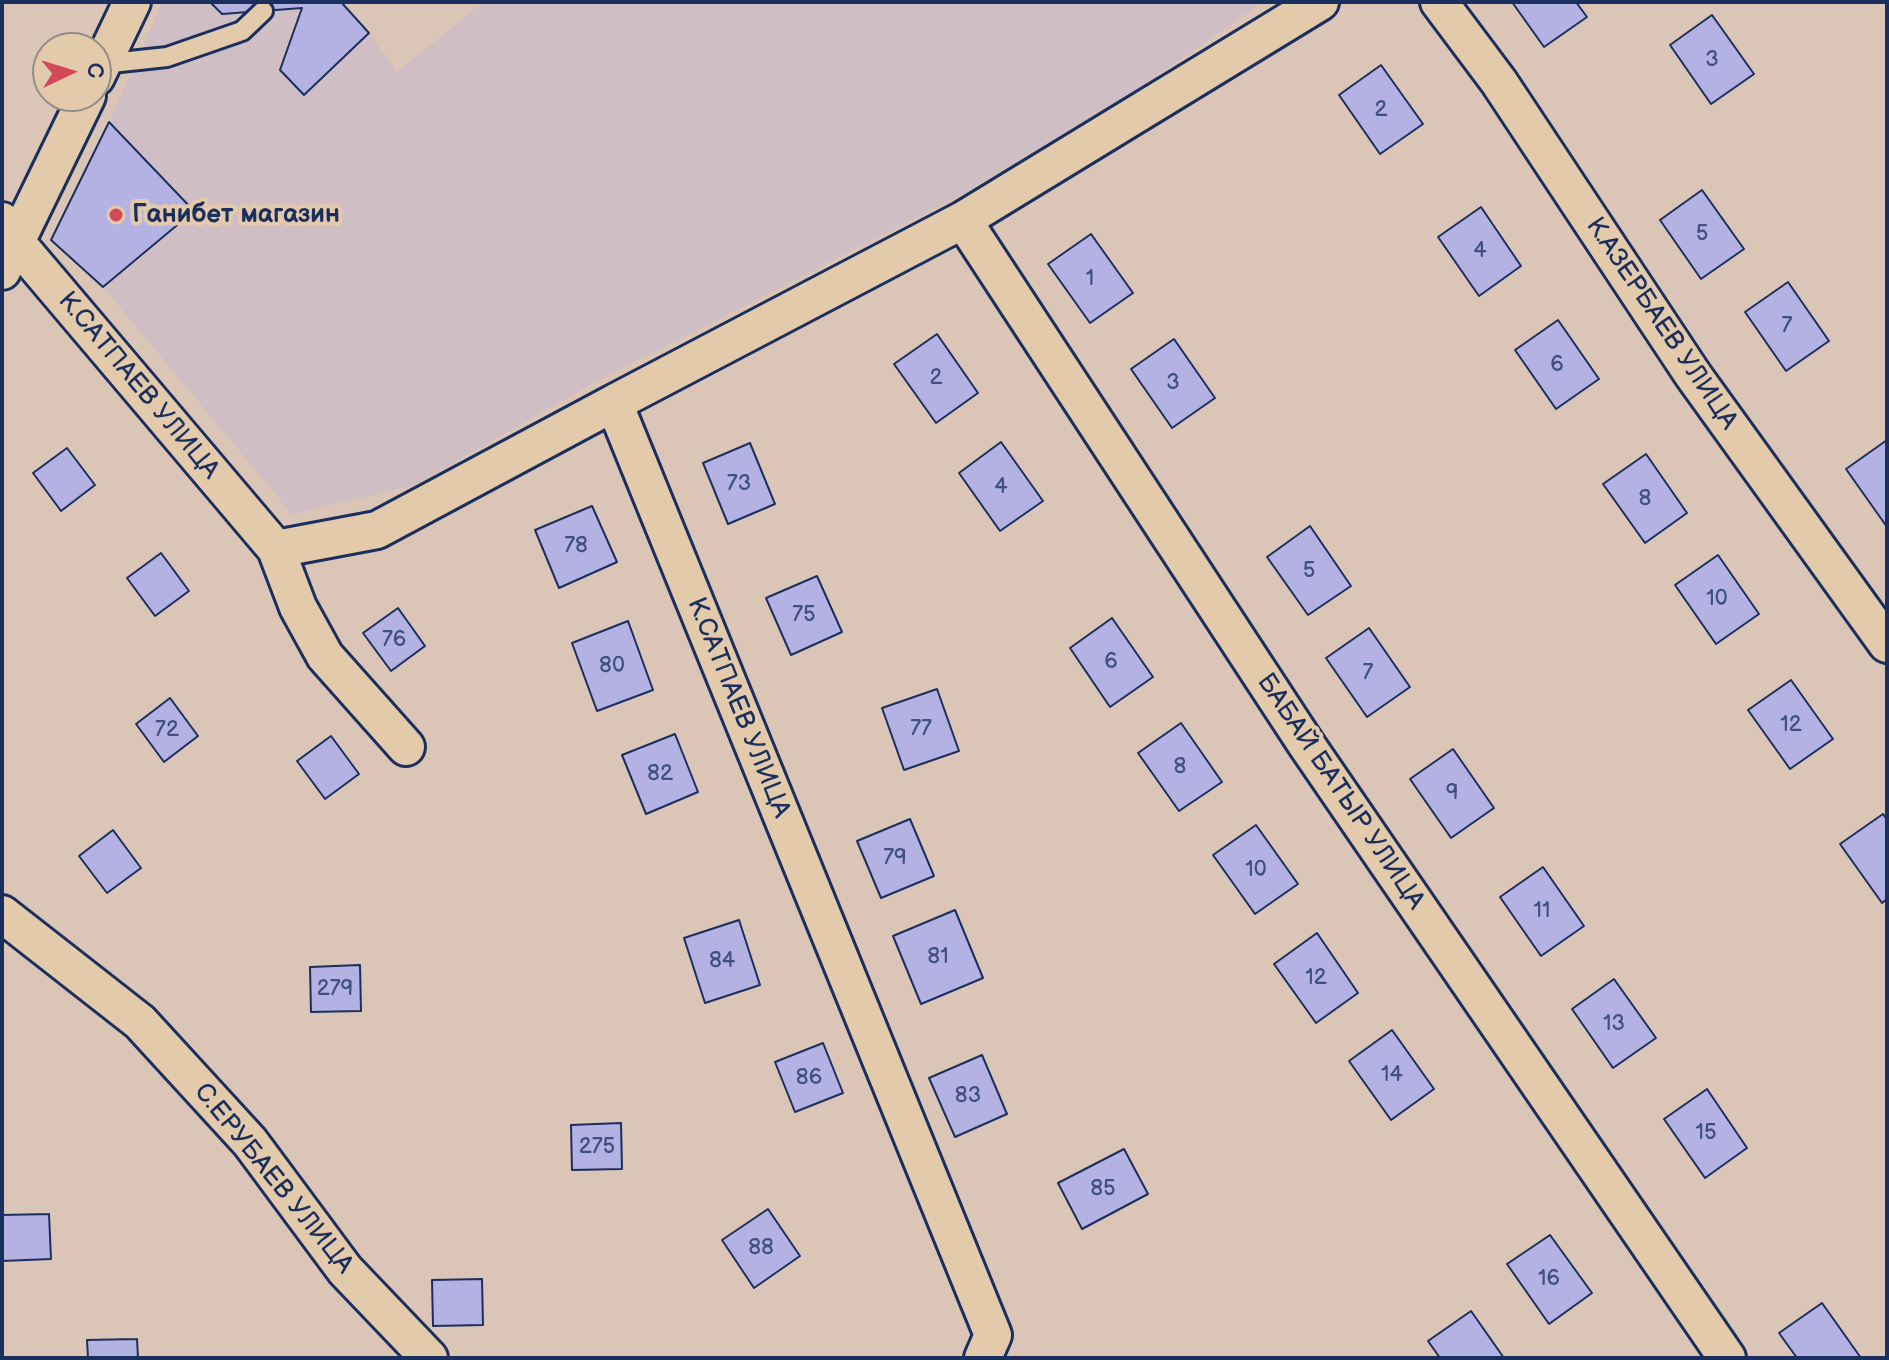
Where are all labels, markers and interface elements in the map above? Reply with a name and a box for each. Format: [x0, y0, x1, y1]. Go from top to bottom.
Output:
north arrow [32, 32, 112, 112]
house number: 3 [1705, 47, 1719, 73]
text: С [80, 62, 108, 79]
house number: 2 [1375, 97, 1387, 123]
place label: Ганибет магазин [132, 199, 340, 231]
marker: Ганибет магазин [107, 206, 125, 224]
street label: К.АЗЕРБАЕВ УЛИЦА [1578, 212, 1744, 436]
house number: 5 [1696, 221, 1708, 247]
house number: 4 [1473, 238, 1487, 264]
house number: 1 [1086, 266, 1094, 292]
street label: К.САТПАЕВ УЛИЦА [51, 286, 225, 486]
house number: 7 [1782, 313, 1792, 339]
house number: 6 [1550, 352, 1564, 378]
house number: 2 [930, 365, 942, 391]
house number: 3 [1166, 370, 1180, 396]
house number: 73 [727, 471, 751, 497]
house number: 4 [994, 474, 1008, 500]
house number: 8 [1639, 486, 1651, 512]
house number: 78 [564, 533, 588, 559]
house number: 5 [1303, 558, 1315, 584]
house number: 10 [1706, 586, 1728, 612]
street label: К.САТПАЕВ УЛИЦА [680, 593, 796, 823]
house number: 75 [792, 602, 816, 628]
house number: 76 [382, 627, 406, 653]
house number: 6 [1104, 649, 1118, 675]
house number: 80 [599, 653, 625, 679]
house number: 7 [1363, 660, 1373, 686]
street label: БАБАЙ БАТЫР УЛИЦА [1249, 668, 1431, 916]
house number: 12 [1780, 712, 1802, 738]
house number: 77 [910, 716, 932, 742]
house number: 72 [155, 717, 179, 743]
house number: 8 [1174, 754, 1186, 780]
house number: 82 [647, 761, 673, 787]
house number: 9 [1446, 780, 1458, 806]
house number: 79 [883, 845, 907, 871]
house number: 10 [1245, 857, 1267, 883]
house number: 11 [1533, 898, 1551, 924]
house number: 81 [927, 944, 949, 970]
house number: 84 [709, 948, 735, 974]
house number: 12 [1305, 965, 1327, 991]
house number: 279 [317, 976, 353, 1002]
house number: 13 [1603, 1011, 1625, 1037]
house number: 14 [1381, 1062, 1403, 1088]
house number: 86 [796, 1065, 822, 1091]
street label: С.ЕРУБАЕВ УЛИЦА [187, 1078, 359, 1280]
house number: 83 [955, 1083, 981, 1109]
house number: 15 [1695, 1120, 1717, 1146]
house number: 275 [579, 1134, 615, 1160]
house number: 85 [1090, 1176, 1116, 1202]
house number: 88 [748, 1235, 774, 1261]
house number: 16 [1538, 1266, 1560, 1292]

